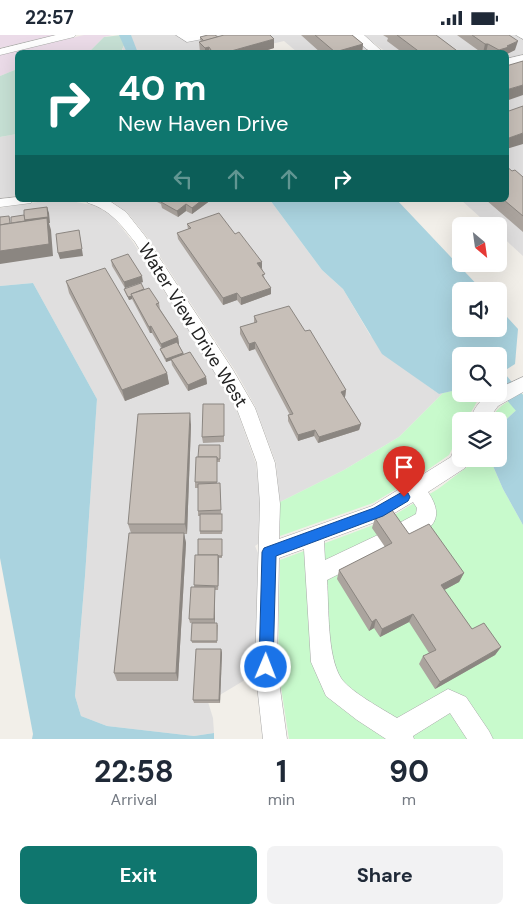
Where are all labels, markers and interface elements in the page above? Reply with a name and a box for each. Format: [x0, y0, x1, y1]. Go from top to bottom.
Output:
text: 22:57 [25, 5, 74, 30]
text: 40 m [118, 65, 207, 111]
icon: right [35, 70, 100, 135]
text: New Haven Drive [118, 109, 289, 138]
icon: left [169, 165, 197, 193]
icon: ahead [222, 165, 250, 193]
icon: ahead [275, 165, 303, 193]
icon: right [328, 165, 356, 193]
north arrow [452, 217, 508, 273]
map controls [452, 217, 507, 467]
street label: Water View Drive West [133, 238, 253, 412]
button: sound [452, 282, 507, 337]
button: search [452, 347, 507, 402]
button: layers [452, 412, 507, 467]
pin [383, 446, 425, 497]
icon: arrive [390, 453, 418, 481]
position arrow [239, 640, 291, 692]
text: 22:58 [94, 752, 174, 791]
text: 1 [276, 752, 287, 791]
text: 90 [389, 752, 429, 791]
text: Arrival [111, 789, 157, 810]
text: min [268, 789, 295, 810]
text: m [402, 789, 416, 810]
button: Exit [20, 846, 257, 904]
button: Share [267, 846, 503, 904]

